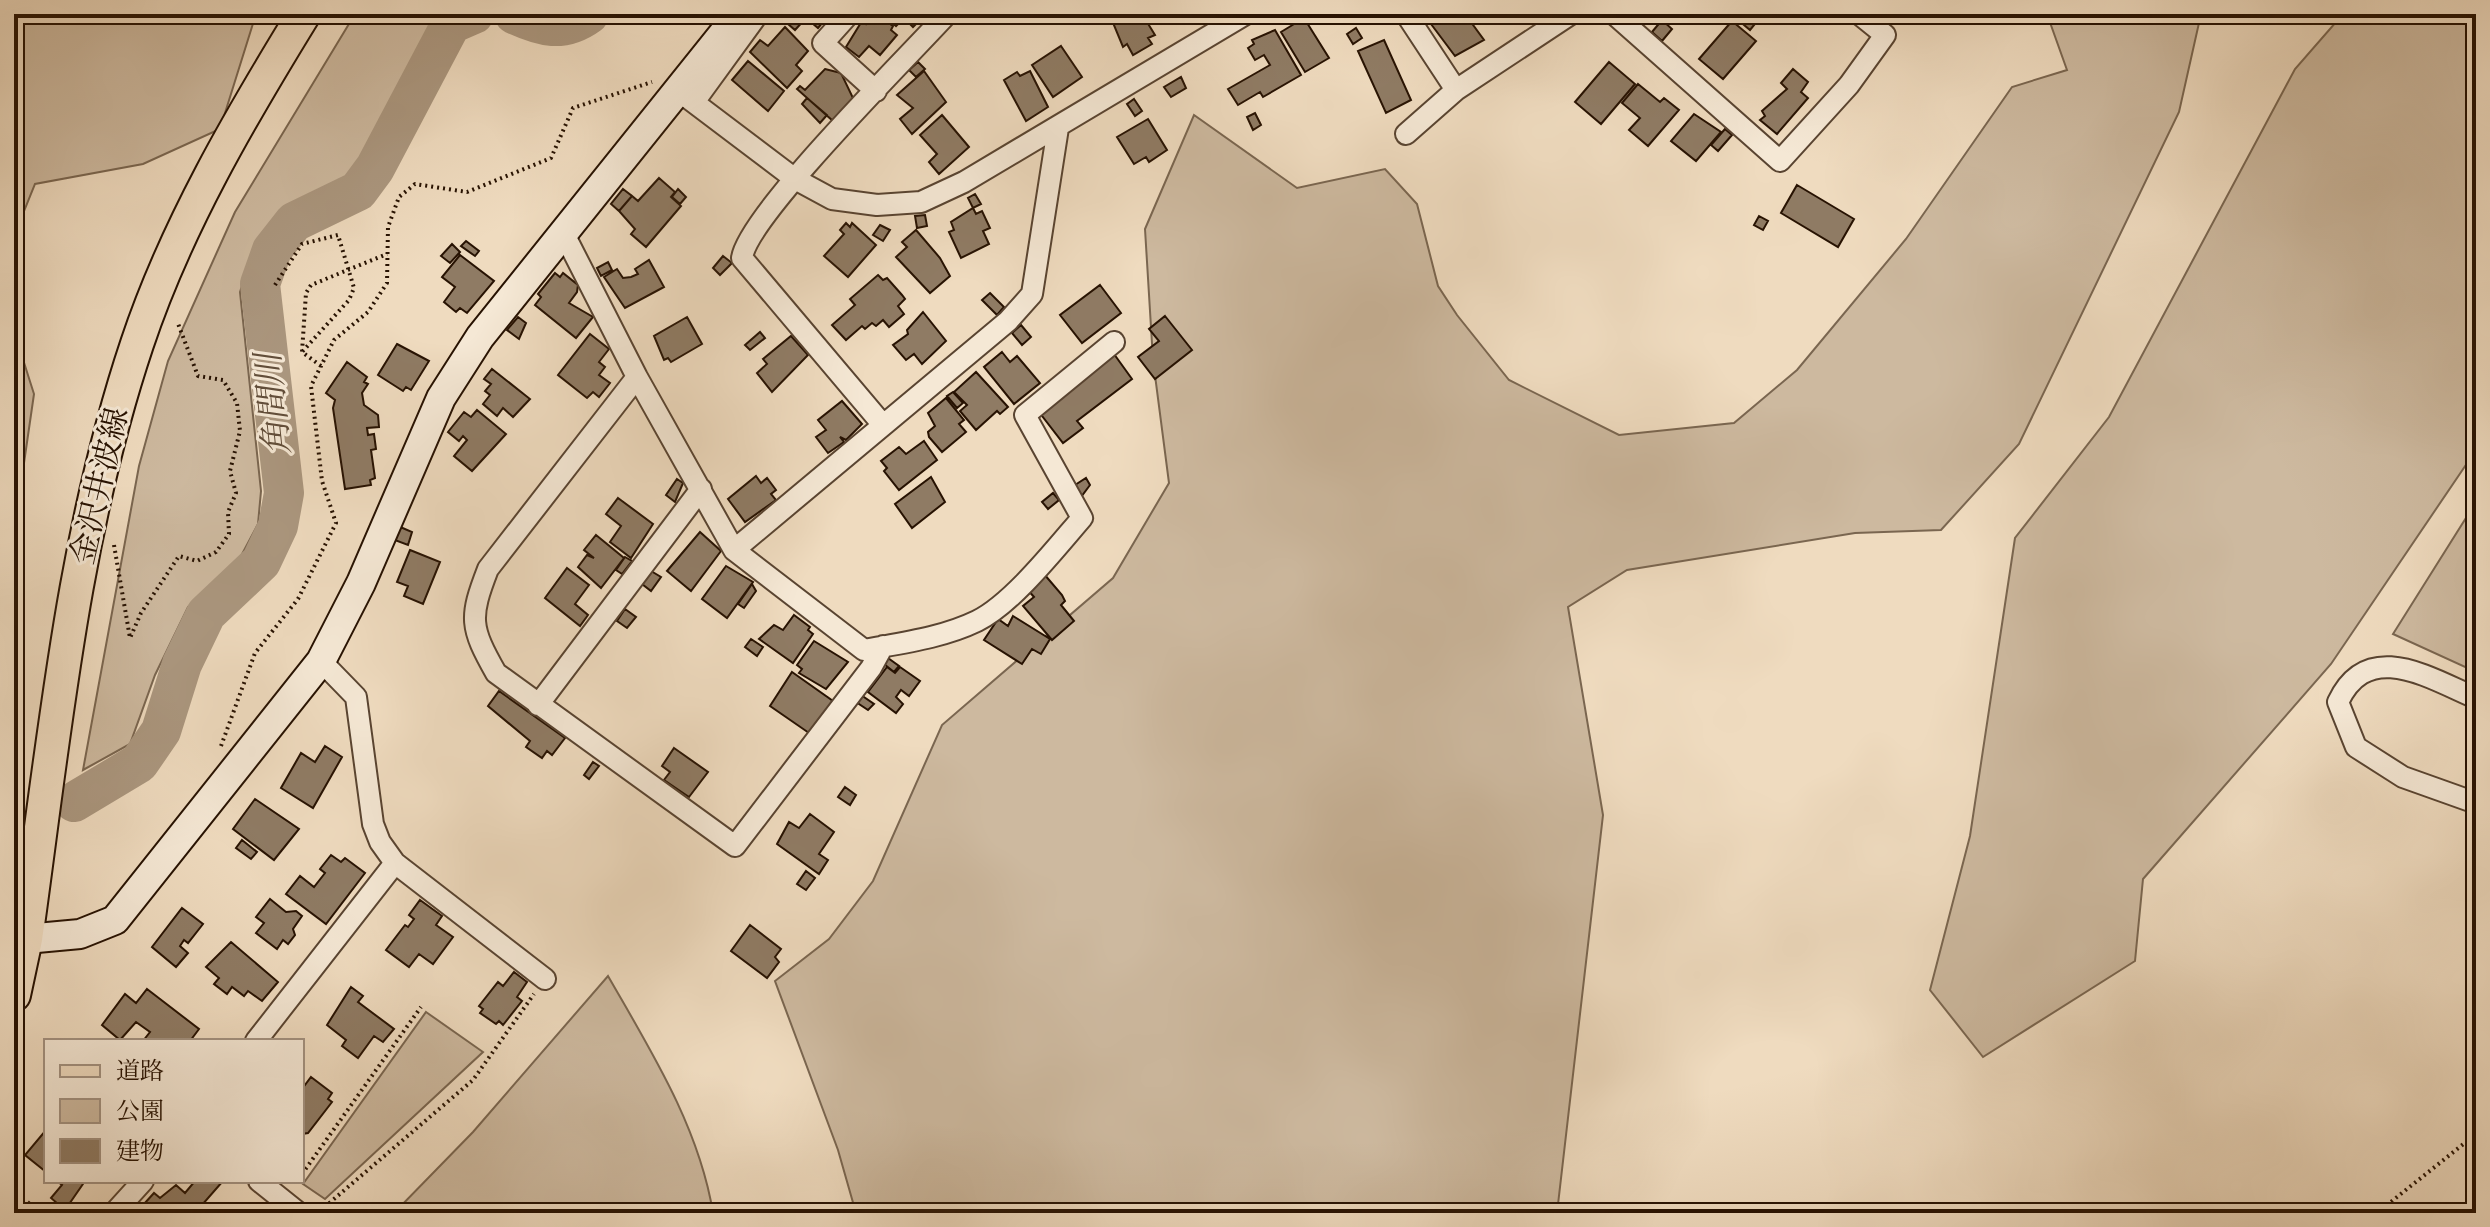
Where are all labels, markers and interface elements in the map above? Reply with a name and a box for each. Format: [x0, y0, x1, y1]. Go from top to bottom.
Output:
water label: 角間川 [247, 347, 300, 457]
street label: 金沢井波線 [63, 404, 137, 568]
legend [44, 1039, 304, 1183]
text: 道路 [116, 1057, 164, 1087]
text: 公園 [116, 1097, 164, 1127]
text: 建物 [116, 1137, 164, 1167]

